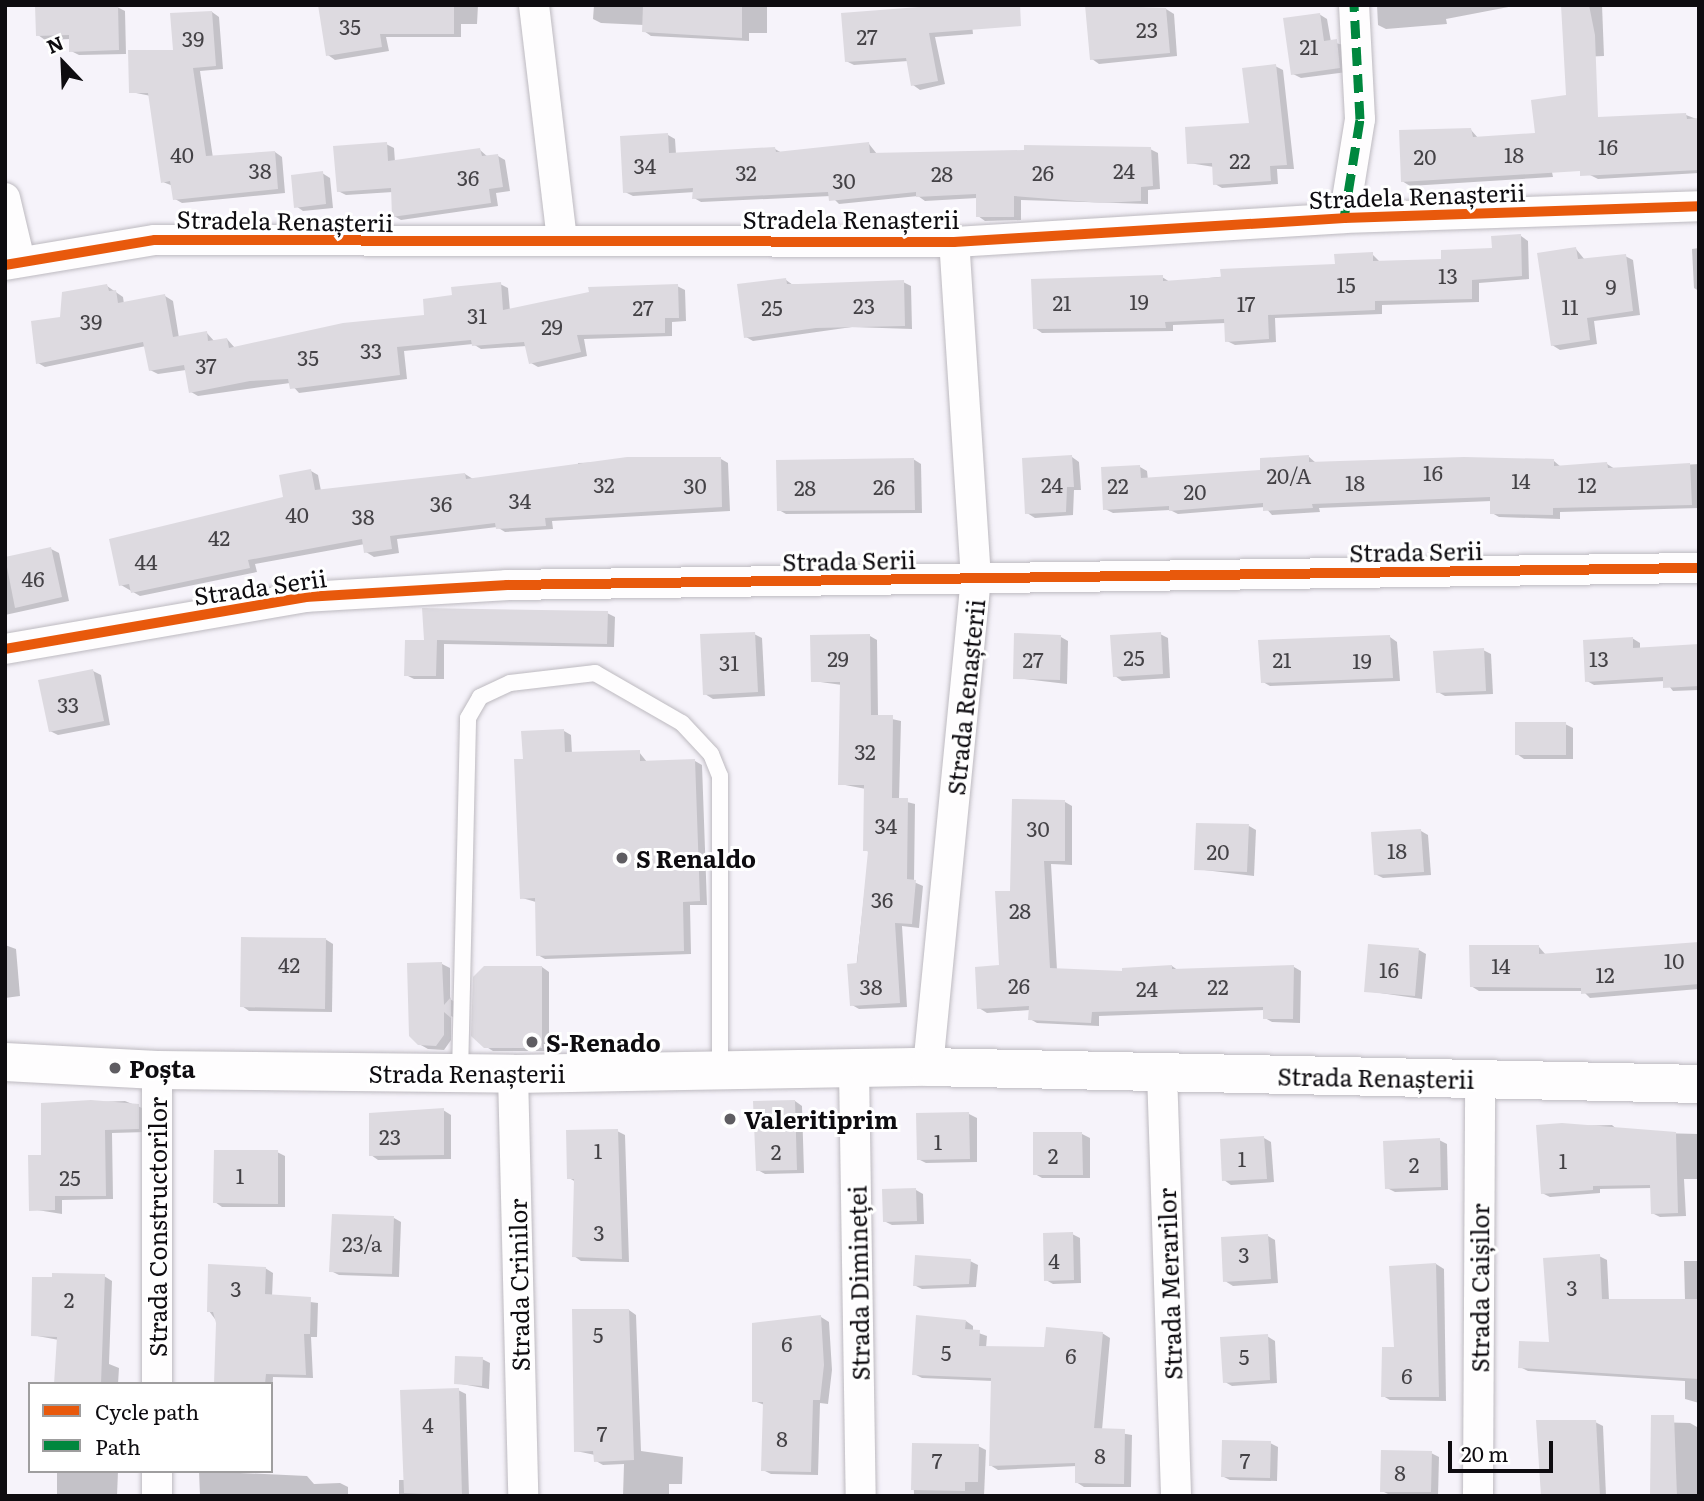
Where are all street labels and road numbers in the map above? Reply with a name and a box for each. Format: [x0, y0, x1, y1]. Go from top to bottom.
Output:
street label: Stradela Renașterii [1308, 177, 1526, 213]
street label: Stradela Renașterii [176, 204, 394, 236]
street label: Stradela Renașterii [743, 205, 959, 233]
street label: Strada Serii [1349, 535, 1483, 567]
street label: Strada Serii [782, 544, 916, 576]
street label: Strada Serii [192, 562, 328, 610]
street label: Strada Renașterii [940, 597, 990, 797]
street label: Strada Renașterii [368, 1059, 566, 1087]
street label: Strada Renașterii [1277, 1061, 1475, 1093]
street label: Strada Constructorilor [143, 1097, 171, 1357]
street label: Strada Dimineței [842, 1185, 874, 1381]
street label: Strada Merarilor [1151, 1188, 1187, 1380]
street label: Strada Crinilor [502, 1198, 534, 1372]
street label: Strada Caișilor [1465, 1203, 1493, 1373]

